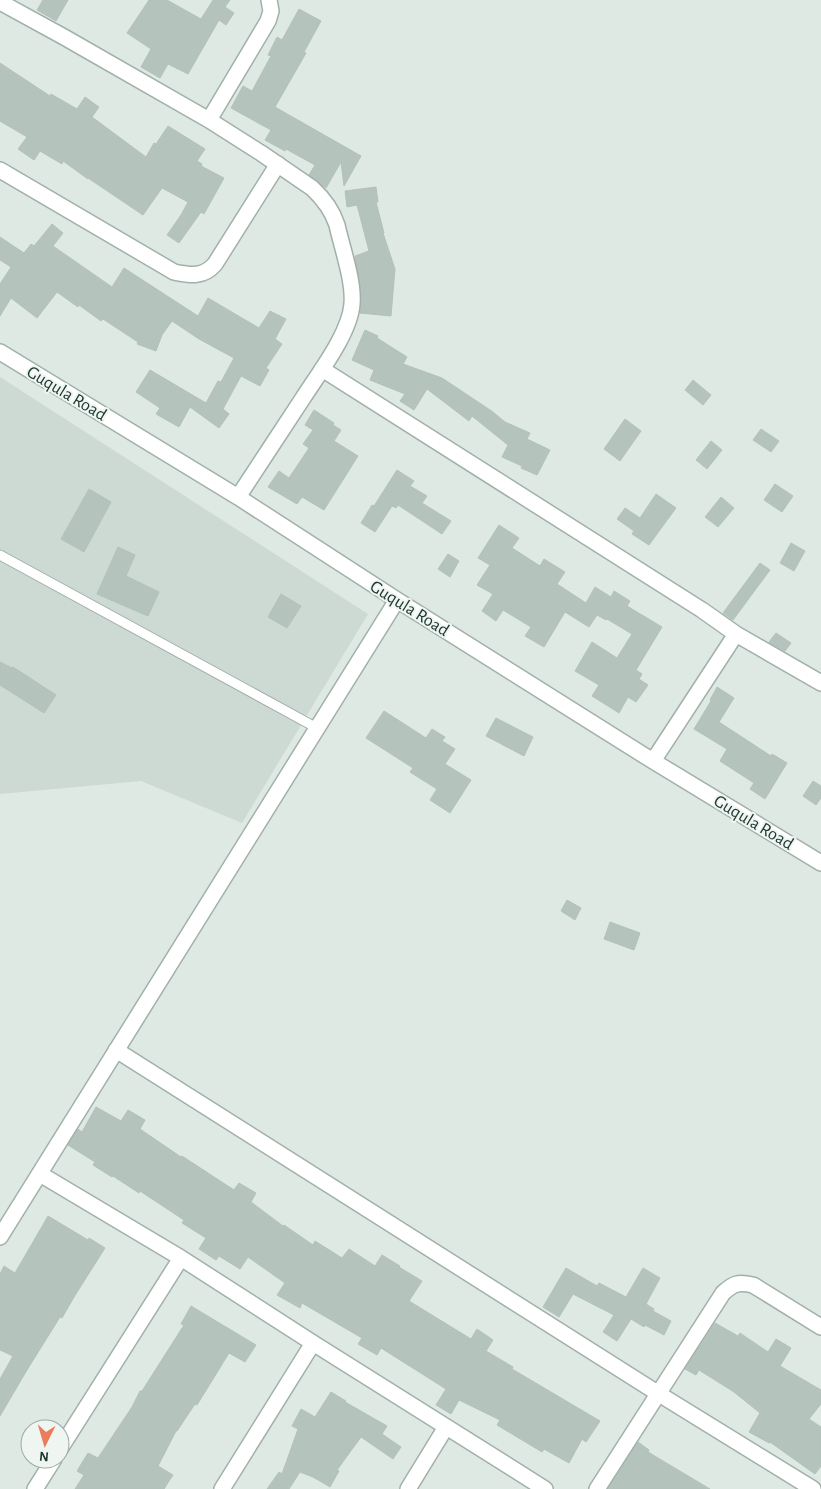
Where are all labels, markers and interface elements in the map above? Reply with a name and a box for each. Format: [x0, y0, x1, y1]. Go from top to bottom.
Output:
street label: Guqula Road [23, 363, 109, 425]
street label: Guqula Road [367, 578, 452, 640]
street label: Guqula Road [710, 792, 796, 854]
north arrow [20, 1419, 70, 1469]
text: N [38, 1449, 49, 1463]

